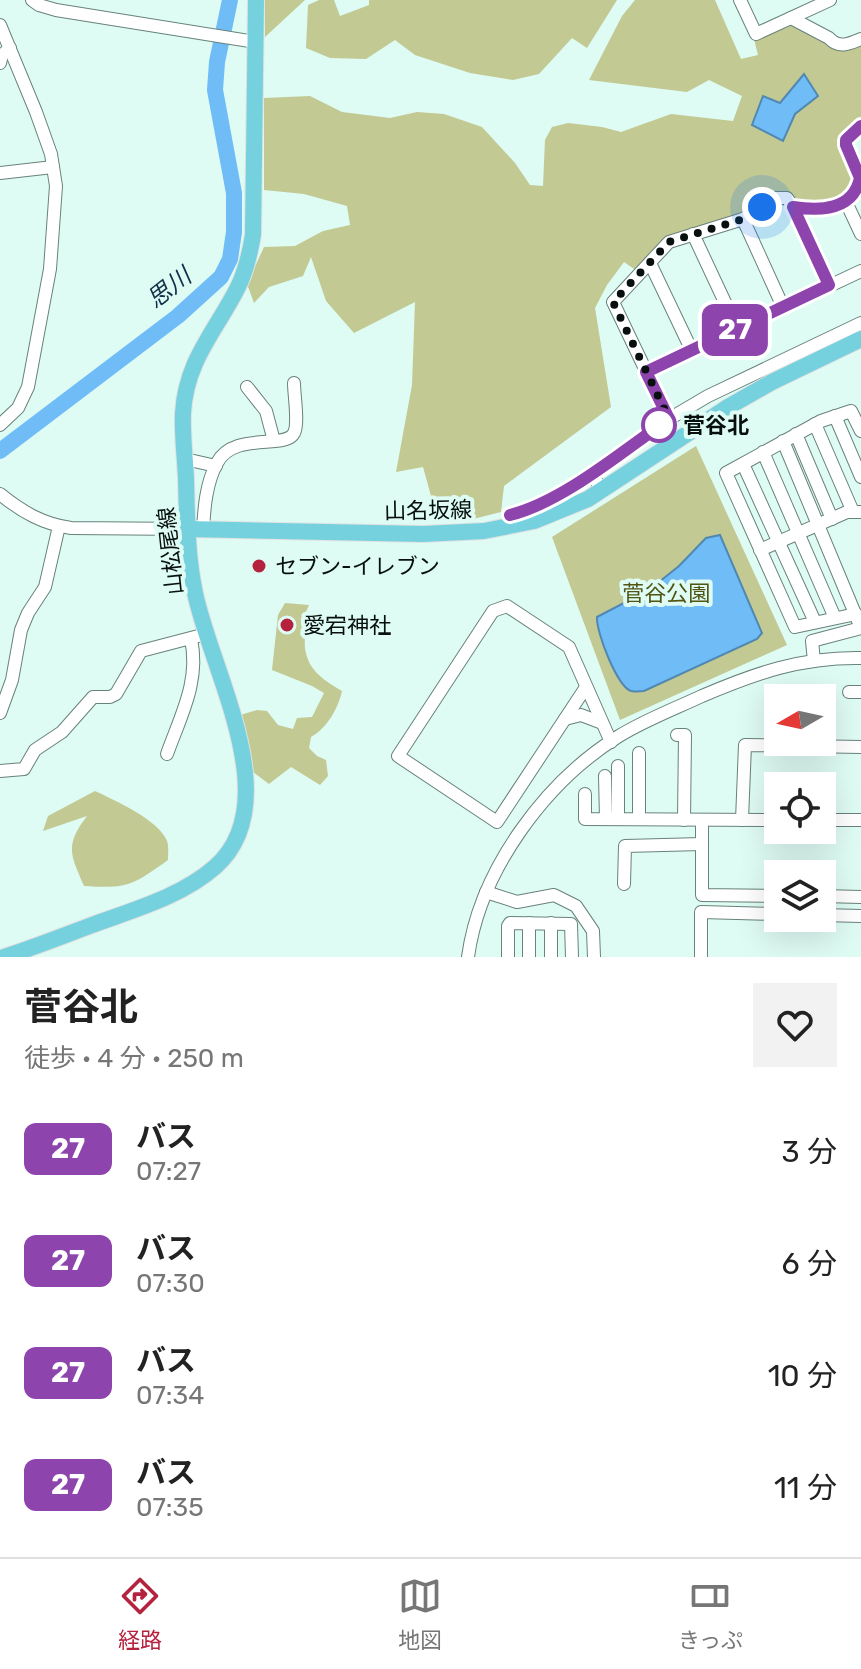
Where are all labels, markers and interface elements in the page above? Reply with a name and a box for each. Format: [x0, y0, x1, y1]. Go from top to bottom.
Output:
your location [742, 187, 782, 227]
water label: 思川 [141, 260, 199, 314]
line badge: 27 [699, 304, 771, 356]
text: 27 [718, 313, 752, 346]
marker: 菅谷北 [642, 408, 676, 442]
place label: 菅谷北 [683, 412, 749, 439]
street label: 山名坂線 [384, 496, 472, 525]
street label: 山松尾線 [152, 506, 189, 596]
place label: セブン-イレブン [275, 553, 440, 580]
marker: セブン-イレブン [250, 557, 268, 575]
park label: 菅谷公園 [622, 580, 710, 607]
place label: 愛宕神社 [303, 612, 391, 639]
marker: 愛宕神社 [278, 616, 296, 634]
north arrow [764, 684, 836, 756]
map controls [764, 684, 836, 932]
button: locate [764, 772, 836, 844]
button: layers [764, 860, 836, 932]
button: heart [753, 983, 837, 1067]
text: 菅谷北 [24, 984, 138, 1030]
text: 徒歩 · 4 分 · 250 m [24, 1043, 244, 1074]
text: バス [136, 1119, 196, 1155]
text: 27 [51, 1132, 85, 1165]
text: 3 分 [782, 1134, 837, 1170]
text: 07:27 [136, 1156, 201, 1187]
text: バス [136, 1231, 196, 1267]
text: 27 [51, 1244, 85, 1277]
text: 6 分 [782, 1246, 837, 1282]
text: 07:30 [136, 1268, 205, 1299]
text: バス [136, 1343, 196, 1379]
text: 27 [51, 1356, 85, 1389]
text: 10 分 [768, 1358, 837, 1394]
text: 07:34 [136, 1380, 204, 1411]
text: バス [136, 1455, 196, 1491]
text: 27 [51, 1468, 85, 1501]
text: 11 分 [774, 1470, 837, 1506]
text: 07:35 [136, 1492, 204, 1523]
tab: 経路 [118, 1574, 162, 1654]
tab: 地図 [398, 1574, 442, 1654]
tab: きっぷ [678, 1574, 743, 1654]

